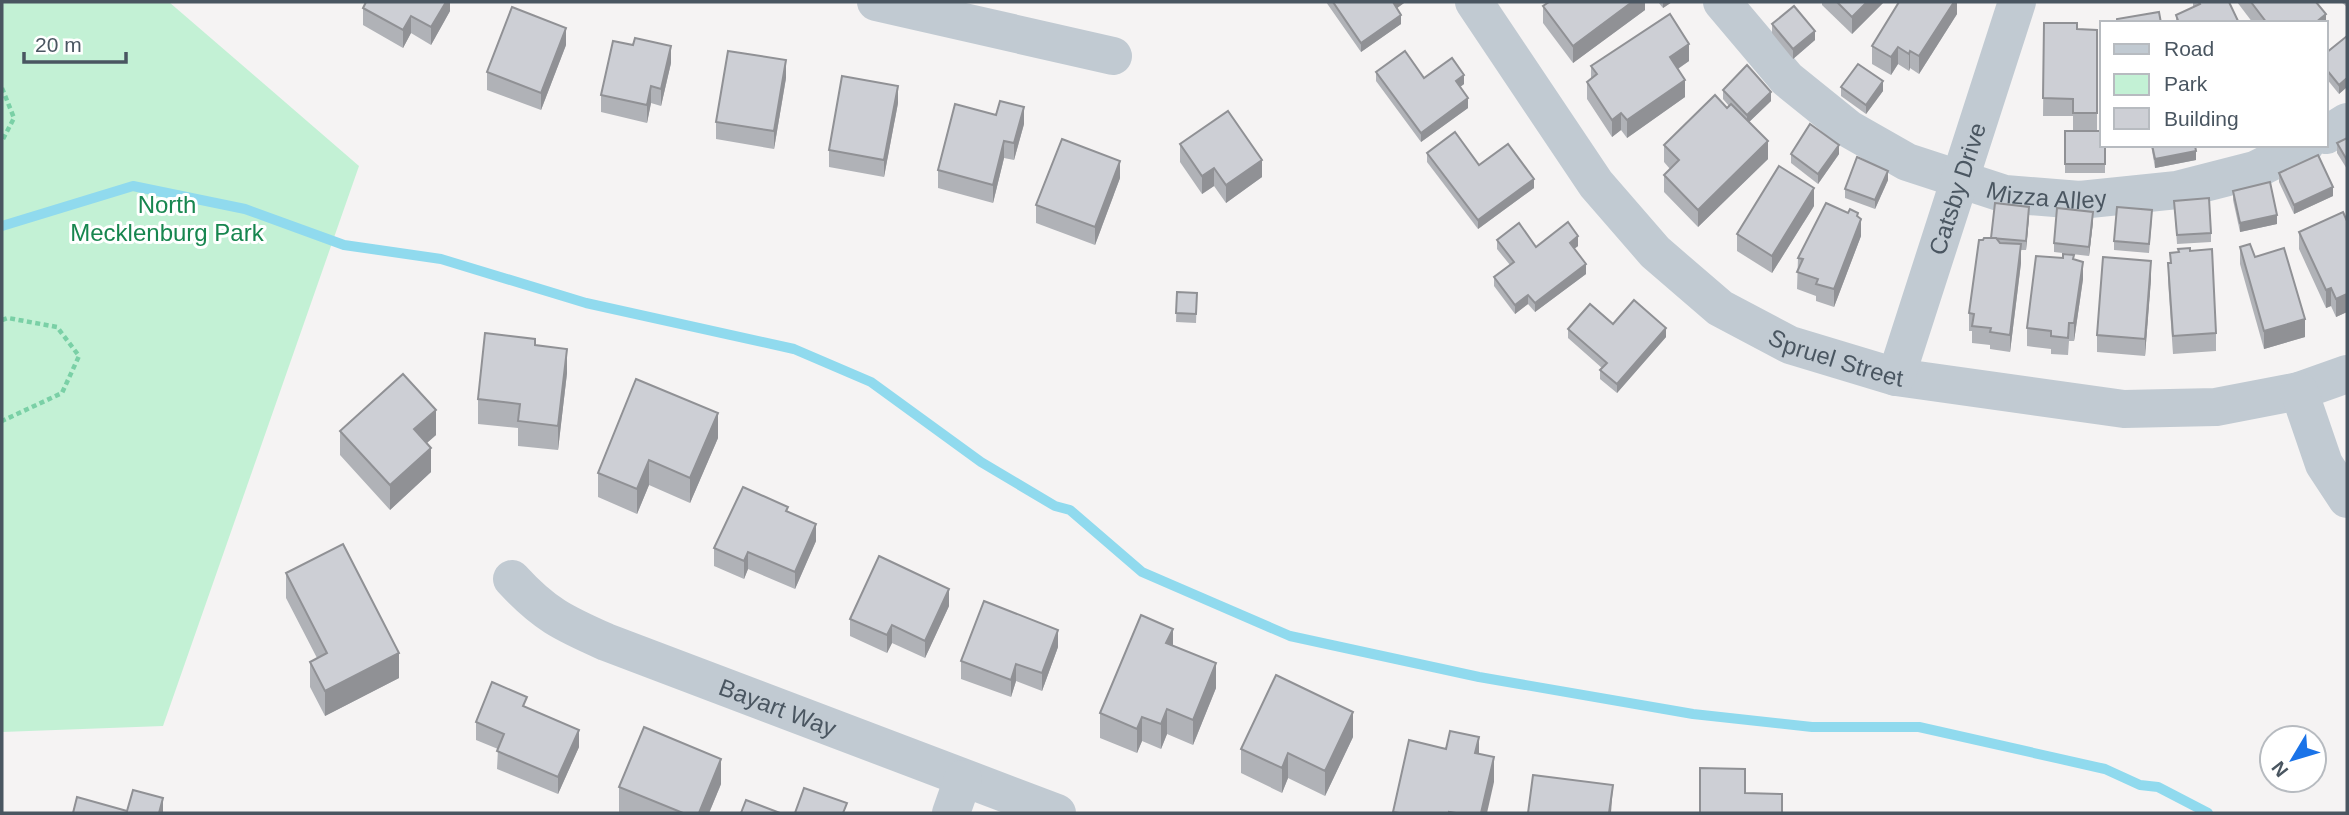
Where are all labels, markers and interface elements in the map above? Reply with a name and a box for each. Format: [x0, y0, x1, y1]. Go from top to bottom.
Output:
scale bar [24, 21, 126, 65]
legend [2100, 21, 2328, 147]
text: 20 m [35, 33, 82, 56]
text: Road [2164, 37, 2214, 60]
text: Park [2164, 72, 2208, 95]
text: Building [2164, 107, 2239, 130]
street label: Catsby Drive [1923, 119, 1991, 258]
street label: Mizza Alley [1983, 175, 2108, 214]
park label: North Mecklenburg Park [70, 191, 265, 246]
street label: Spruel Street [1764, 323, 1905, 391]
street label: Bayart Way [715, 673, 840, 742]
north arrow [2258, 724, 2328, 794]
text: N [2267, 757, 2292, 781]

